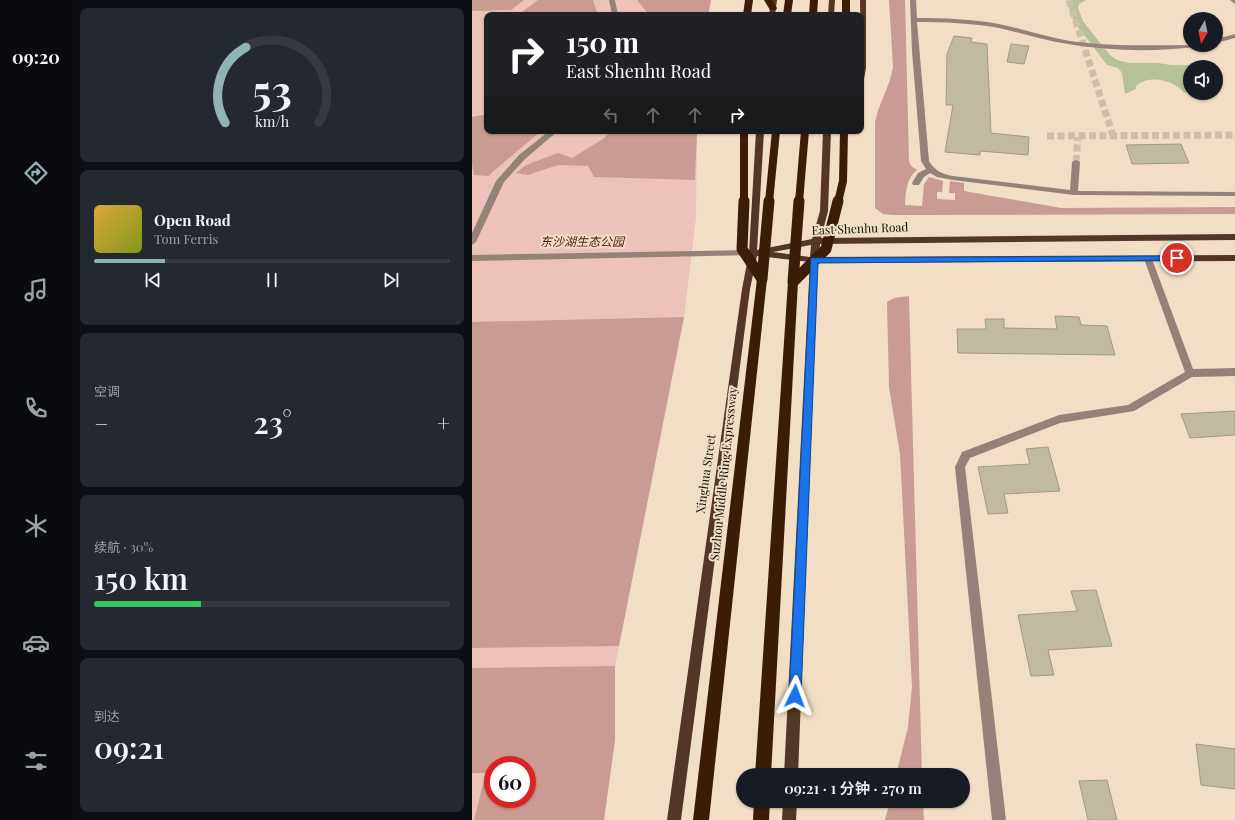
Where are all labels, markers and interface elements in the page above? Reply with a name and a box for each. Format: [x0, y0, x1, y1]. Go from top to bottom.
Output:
north arrow [1183, 12, 1223, 52]
map controls [1183, 12, 1223, 100]
text: 150 m [566, 23, 639, 60]
icon: right [500, 28, 552, 80]
text: 09:20 [12, 45, 60, 69]
text: East Shenhu Road [566, 59, 711, 83]
button: sound [1183, 60, 1223, 100]
text: 53 [252, 61, 292, 116]
icon: left [600, 104, 622, 126]
icon: ahead [642, 104, 664, 126]
icon: ahead [684, 104, 706, 126]
icon: right [726, 104, 748, 126]
text: km/h [255, 112, 290, 131]
icon: directions [22, 159, 50, 187]
text: Open Road [154, 210, 231, 230]
street label: East Shenhu Road [811, 218, 909, 238]
text: Tom Ferris [154, 230, 218, 247]
park label: 东沙湖生态公园 [540, 233, 626, 249]
pin [1160, 241, 1194, 275]
icon: arrive [1166, 247, 1188, 269]
icon: previous [142, 269, 164, 291]
icon: pause [261, 269, 283, 291]
icon: next [380, 269, 402, 291]
icon: music [22, 276, 50, 304]
text: 空调 [94, 382, 120, 399]
street label: Suzhou Middle Ring Expressway [706, 386, 740, 561]
icon: phone [22, 394, 50, 422]
text: 23° [254, 402, 292, 442]
text: − [94, 408, 108, 438]
text: + [437, 408, 450, 438]
street label: Xinghua Street [692, 433, 719, 514]
icon: climate [22, 512, 50, 540]
text: 续航 · 30% [94, 538, 153, 555]
text: 150 km [94, 558, 188, 598]
icon: car [22, 629, 50, 657]
position arrow [774, 675, 816, 717]
text: 到达 [94, 707, 120, 724]
text: 09:21 [94, 727, 164, 767]
icon: filters [22, 747, 50, 775]
speed limit sign: 60 [484, 756, 536, 808]
text: 09:21 · 1 分钟 · 270 m [784, 778, 922, 798]

